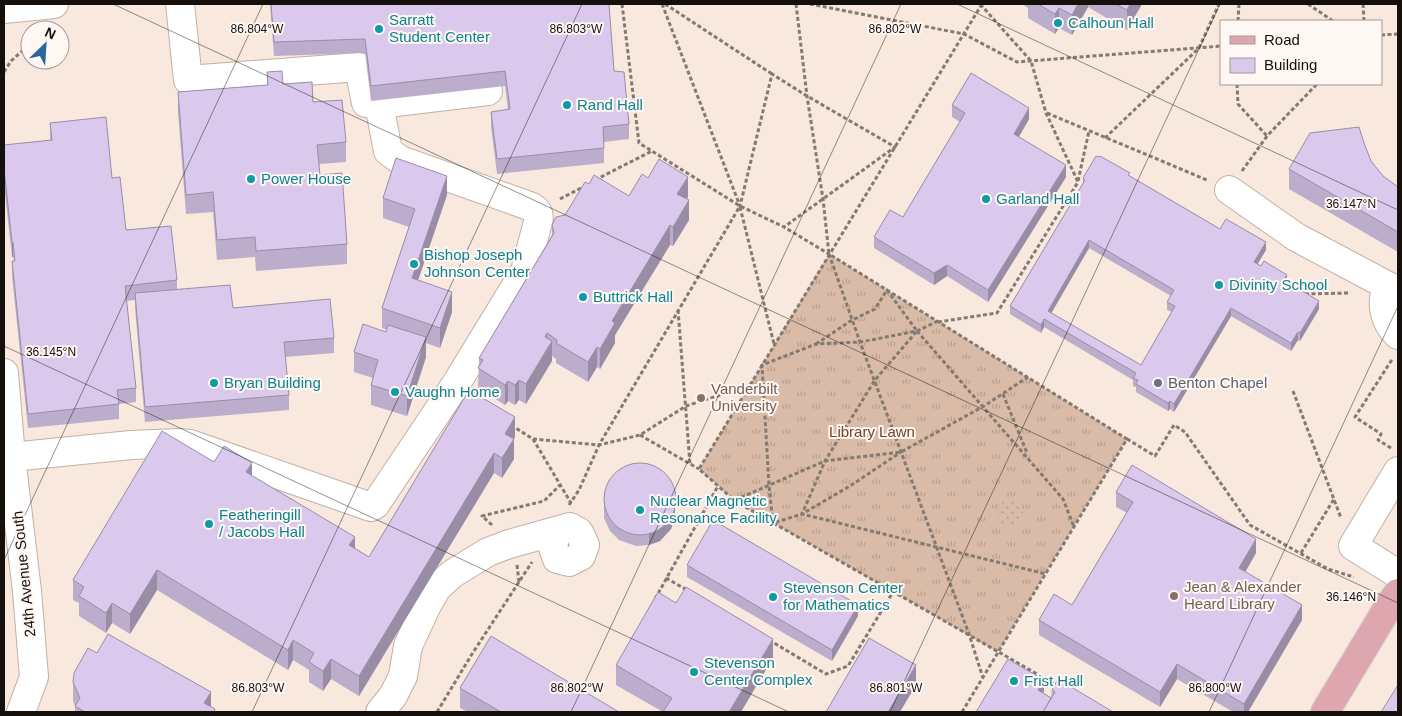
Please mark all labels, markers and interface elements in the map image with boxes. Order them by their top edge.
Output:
place label: Sarratt Student Center [389,11,490,45]
place label: Calhoun Hall [1068,14,1154,31]
marker: Calhoun Hall [1052,17,1064,29]
north arrow [20,20,70,70]
legend [1220,20,1382,85]
text: 86.804°W [231,22,284,36]
text: 86.803°W [550,22,603,36]
text: 86.802°W [869,22,922,36]
marker: Sarratt Student Center [373,23,385,35]
text: N [43,24,58,43]
text: Road [1264,31,1300,48]
text: Building [1264,56,1317,73]
place label: Rand Hall [577,96,643,113]
marker: Rand Hall [561,99,573,111]
place label: Power House [261,170,351,187]
marker: Power House [245,173,257,185]
place label: Garland Hall [996,190,1079,207]
marker: Garland Hall [980,193,992,205]
text: 36.147°N [1326,197,1376,211]
place label: Bishop Joseph Johnson Center [424,246,530,280]
marker: Bishop Joseph Johnson Center [408,258,420,270]
place label: Divinity School [1229,276,1327,293]
marker: Divinity School [1213,279,1225,291]
place label: Buttrick Hall [593,288,673,305]
marker: Buttrick Hall [577,291,589,303]
text: 36.145°N [26,345,76,359]
place label: Bryan Building [224,374,321,391]
place label: Benton Chapel [1168,374,1267,391]
marker: Bryan Building [208,377,220,389]
marker: Benton Chapel [1152,377,1164,389]
place label: Vanderbilt University [711,380,778,414]
place label: Vaughn Home [405,383,500,400]
marker: Vaughn Home [389,386,401,398]
marker: Vanderbilt University [695,392,707,404]
park label: Library Lawn [829,423,915,440]
place label: Nuclear Magnetic Resonance Facility [650,492,777,526]
marker: Nuclear Magnetic Resonance Facility [634,504,646,516]
place label: Featheringill / Jacobs Hall [219,506,305,540]
street label: 24th Avenue South [8,510,39,638]
marker: Featheringill / Jacobs Hall [203,518,215,530]
place label: Jean & Alexander Heard Library [1184,578,1302,612]
place label: Stevenson Center for Mathematics [783,579,903,613]
marker: Jean & Alexander Heard Library [1168,590,1180,602]
text: 36.146°N [1326,590,1376,604]
marker: Stevenson Center for Mathematics [767,591,779,603]
place label: Stevenson Center Complex [704,654,813,688]
marker: Stevenson Center Complex [688,666,700,678]
place label: Frist Hall [1024,672,1083,689]
marker: Frist Hall [1008,675,1020,687]
text: 86.803°W [232,681,285,695]
text: 86.802°W [551,681,604,695]
text: 86.801°W [870,681,923,695]
text: 86.800°W [1189,681,1242,695]

